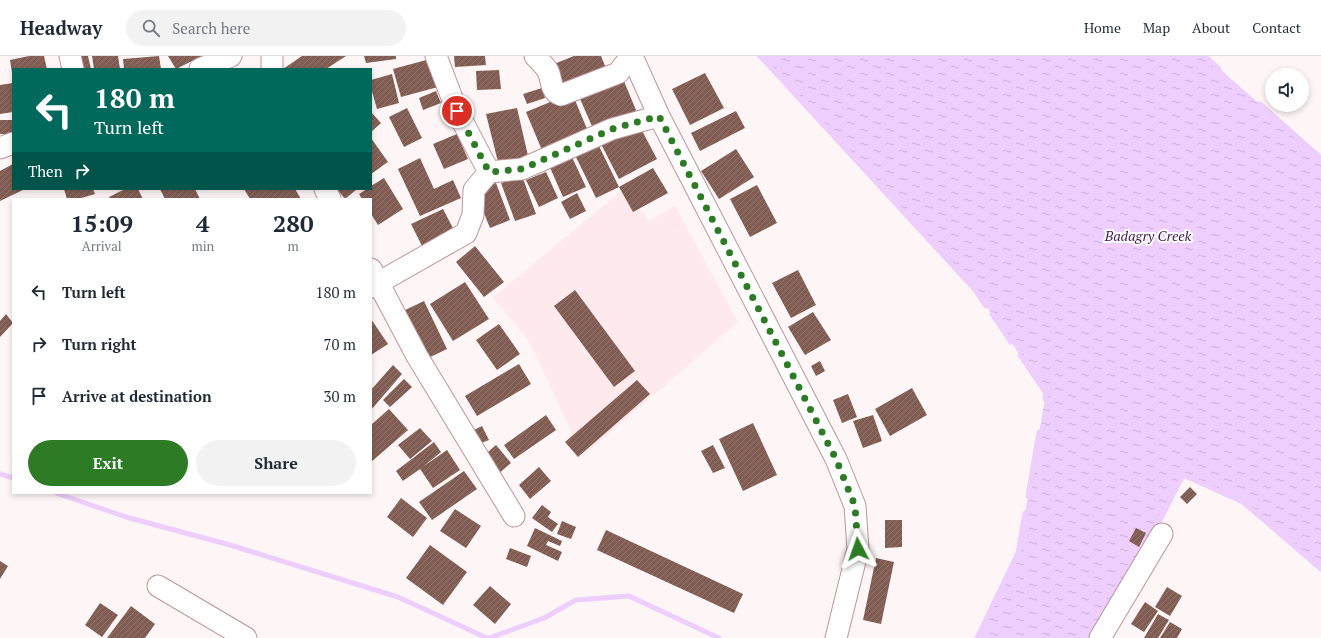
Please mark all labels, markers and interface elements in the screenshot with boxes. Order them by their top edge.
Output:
search box [126,10,406,46]
text: Headway [20,15,102,40]
icon: search [140,17,162,39]
text: Search here [172,18,250,38]
text: Home [1084,18,1121,37]
text: Map [1143,18,1170,37]
text: About [1192,18,1230,37]
text: Contact [1252,18,1301,37]
map controls [1265,68,1309,112]
button: sound [1265,68,1309,112]
text: 180 m [94,79,175,116]
icon: left [28,84,80,136]
pin [440,94,474,128]
icon: arrive [446,100,468,122]
text: Turn left [94,115,164,139]
icon: right [71,160,93,182]
text: Then [28,161,63,181]
text: 15:09 [70,207,133,239]
text: 4 [196,207,210,239]
text: 280 [273,207,313,239]
water label: Badagry Creek [1104,226,1192,245]
text: Arrival [82,237,122,255]
text: min [191,237,214,255]
text: m [288,237,299,255]
icon: left [28,281,50,303]
text: Turn left [62,282,126,302]
text: 180 m [315,282,356,302]
icon: right [28,333,50,355]
text: Turn right [62,334,137,354]
text: 70 m [323,334,356,354]
icon: arrive [28,385,50,407]
text: Arrive at destination [62,386,212,406]
text: 30 m [323,386,356,406]
button: Exit [28,440,188,486]
button: Share [196,440,356,486]
position arrow [837,528,879,570]

